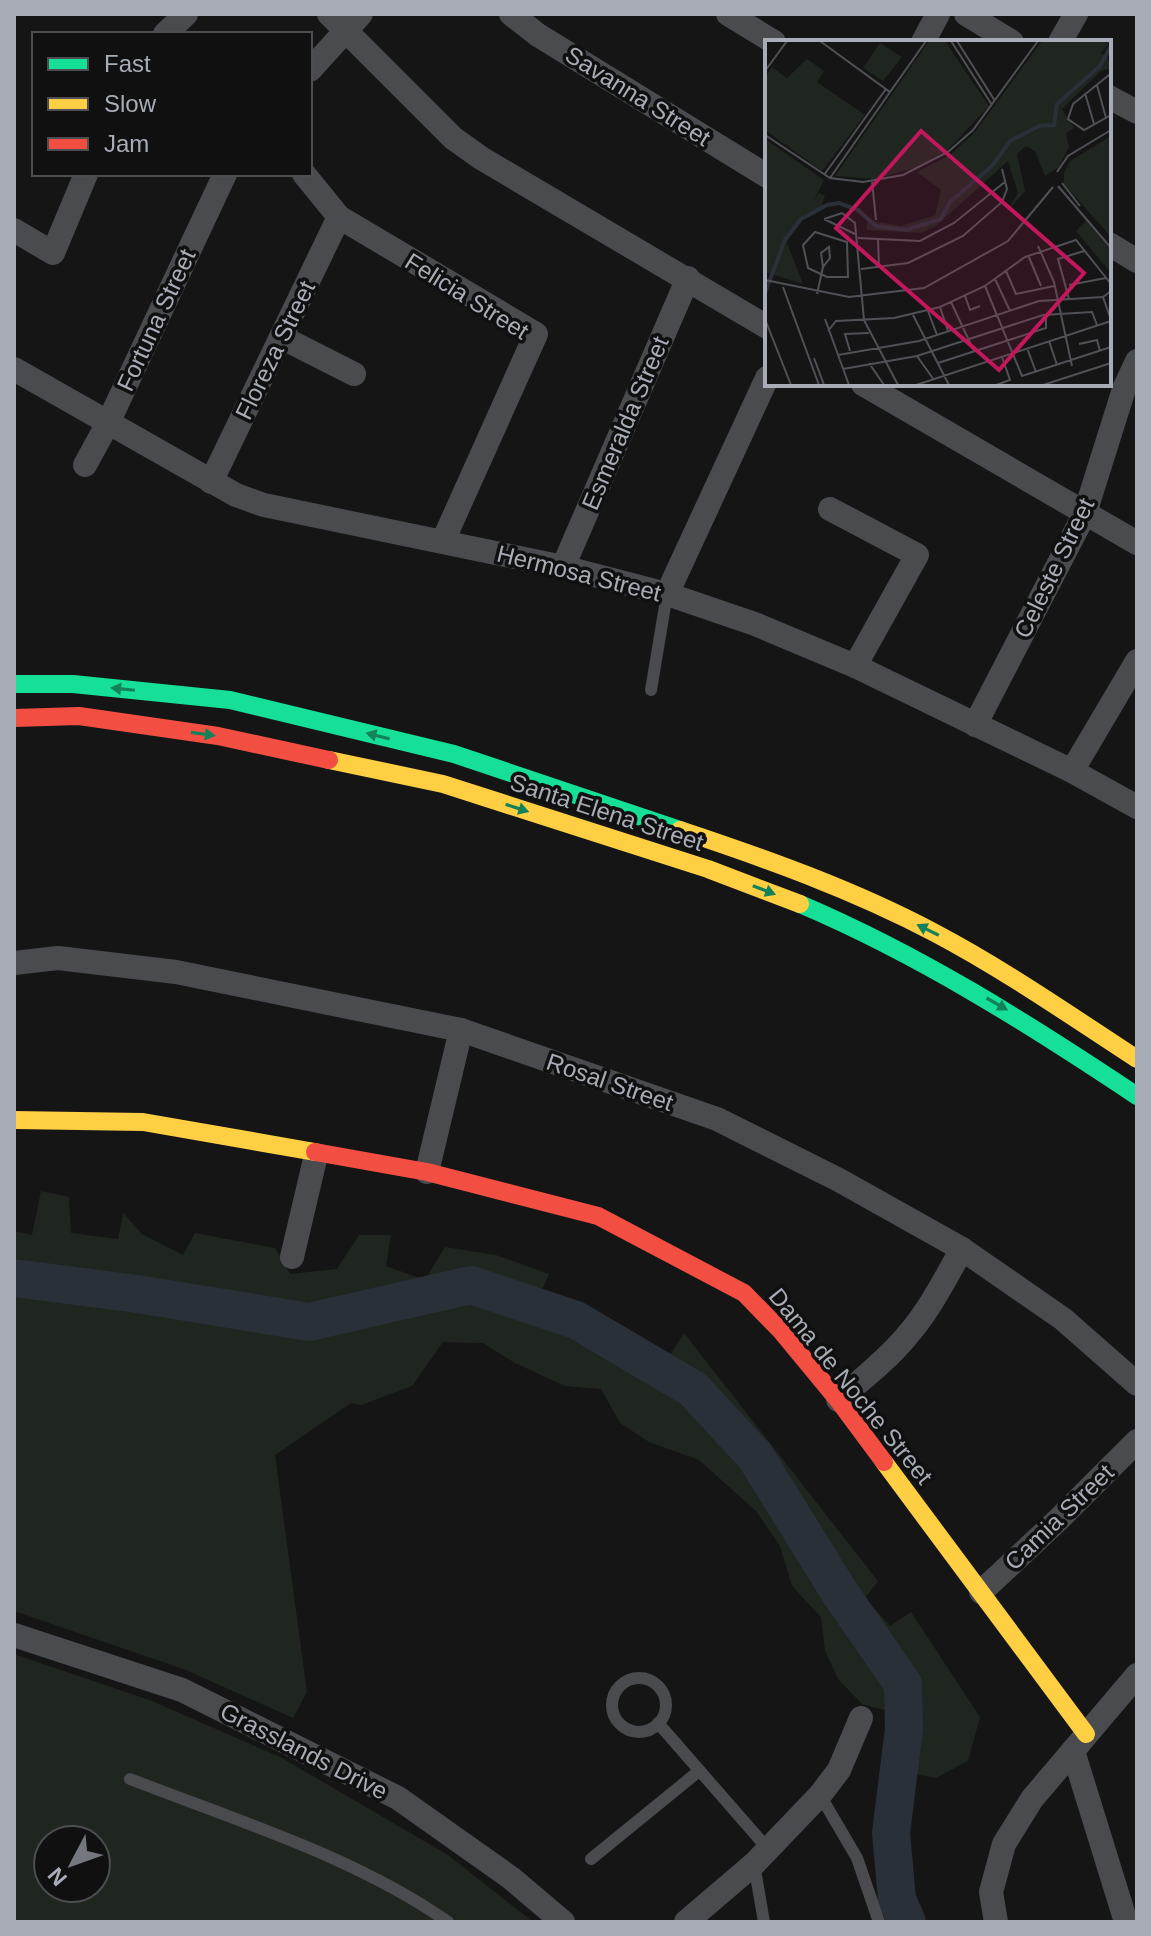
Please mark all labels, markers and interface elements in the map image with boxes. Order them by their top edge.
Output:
legend [32,32,312,176]
inset map [765,40,1111,386]
street label: Savanna Street [561,41,716,151]
text: Fast [104,50,151,77]
text: Slow [104,90,157,117]
text: Jam [104,130,149,157]
street label: Fortuna Street [111,244,201,395]
street label: Felicia Street [400,247,534,345]
street label: Floreza Street [230,276,320,424]
street label: Esmeralda Street [576,332,674,514]
street label: Celeste Street [1009,493,1100,642]
street label: Hermosa Street [494,540,664,607]
one-way arrow [110,683,135,696]
one-way arrow [191,728,216,741]
one-way arrow [365,729,390,741]
street label: Santa Elena Street [507,768,707,856]
one-way arrow [505,802,529,815]
one-way arrow [752,884,776,897]
one-way arrow [916,923,939,937]
one-way arrow [986,997,1008,1011]
street label: Rosal Street [543,1048,677,1116]
street label: Dama de Noche Street [764,1283,939,1490]
street label: Camia Street [999,1458,1119,1575]
street label: Grasslands Drive [216,1697,392,1805]
north arrow [32,1824,112,1904]
text: N [43,1863,72,1891]

